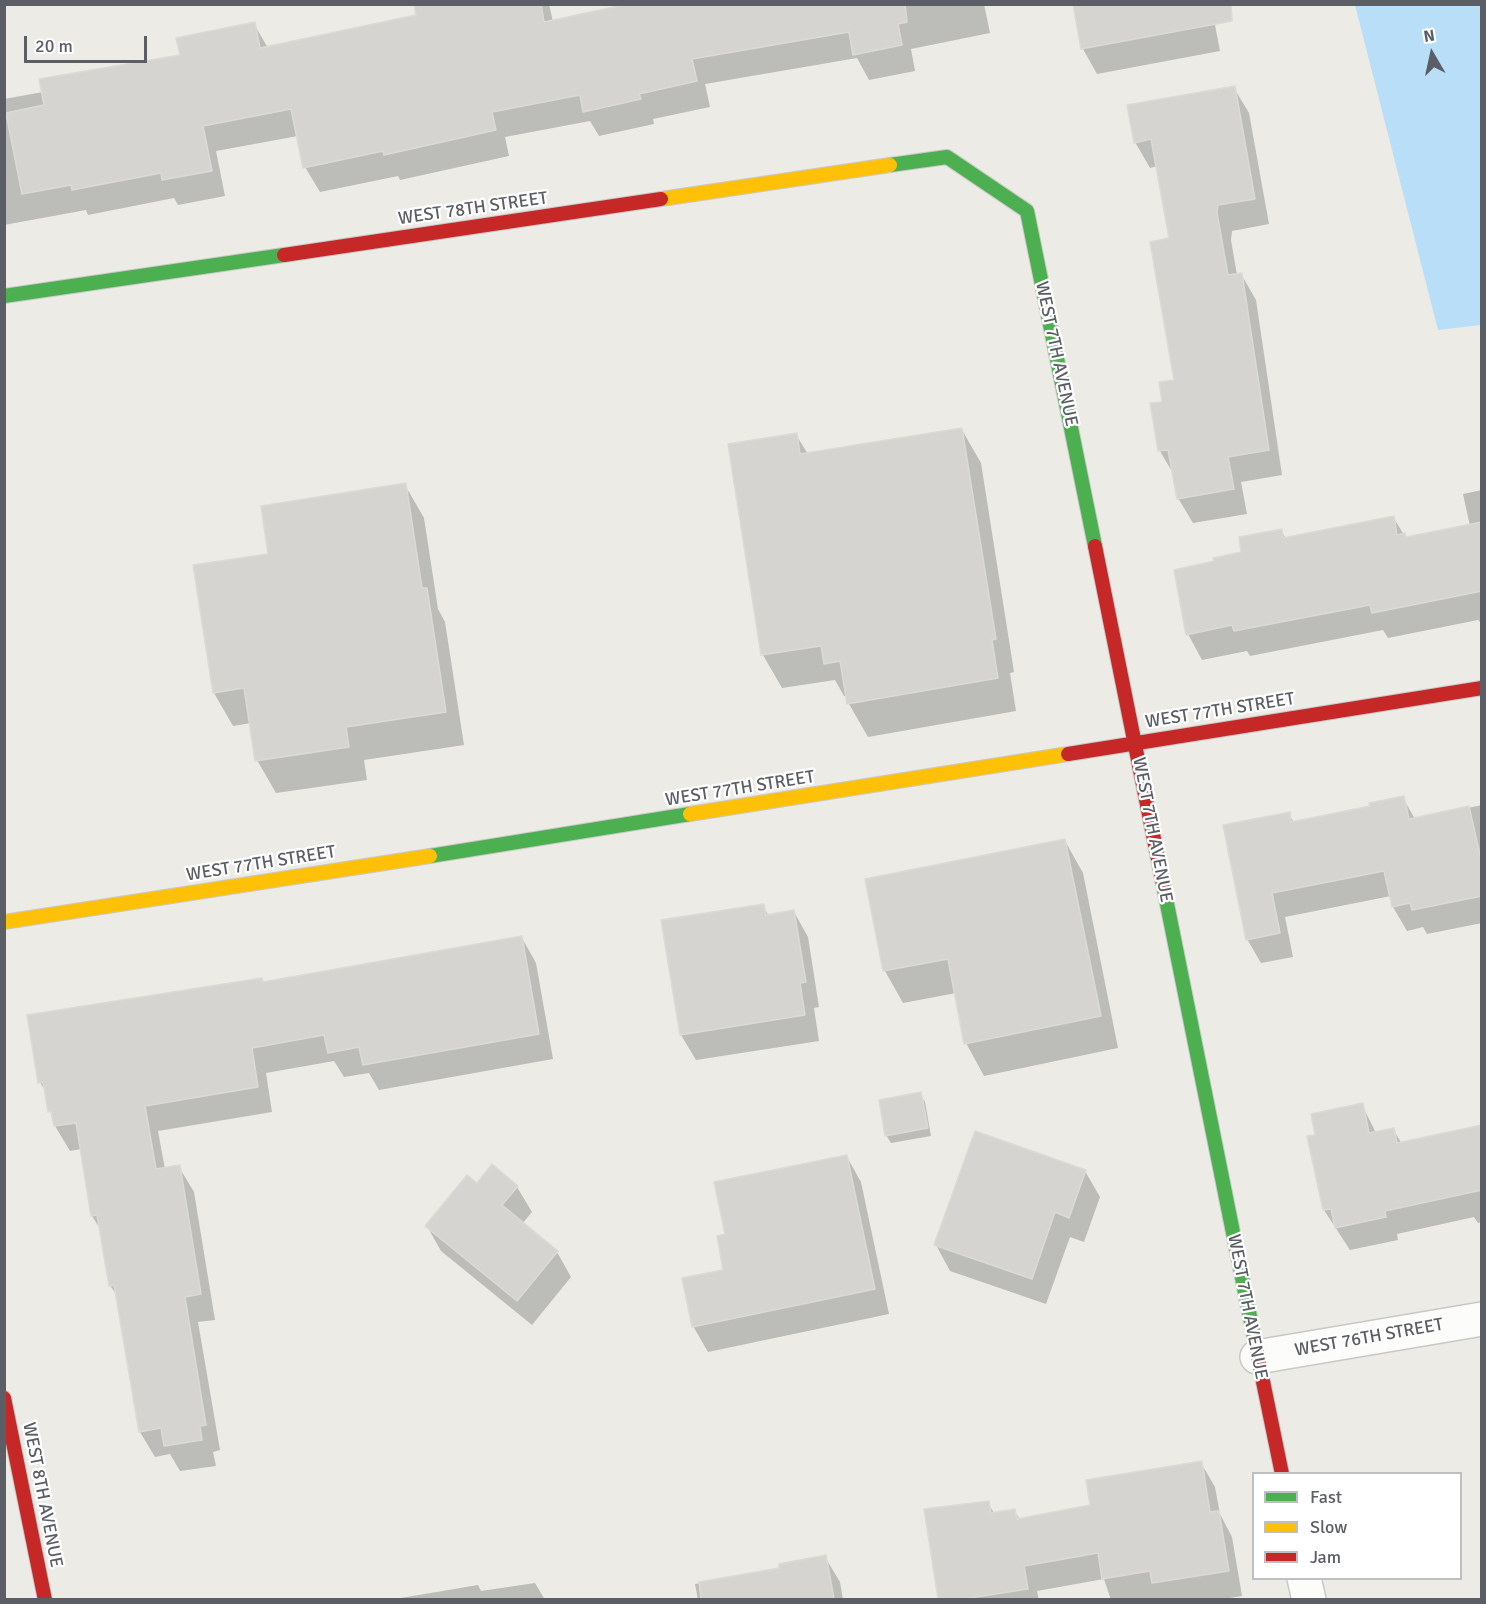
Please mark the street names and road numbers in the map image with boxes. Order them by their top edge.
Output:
street label: WEST 78TH STREET [397,188,549,230]
street label: WEST 7TH AVENUE [1030,280,1082,428]
street label: WEST 77TH STREET [1144,689,1296,733]
street label: WEST 7TH AVENUE [1127,756,1177,904]
street label: WEST 77TH STREET [664,767,816,811]
street label: WEST 77TH STREET [185,842,337,886]
street label: WEST 7TH AVENUE [1222,1233,1272,1381]
street label: WEST 76TH STREET [1293,1314,1445,1362]
street label: WEST 8TH AVENUE [17,1421,67,1569]

